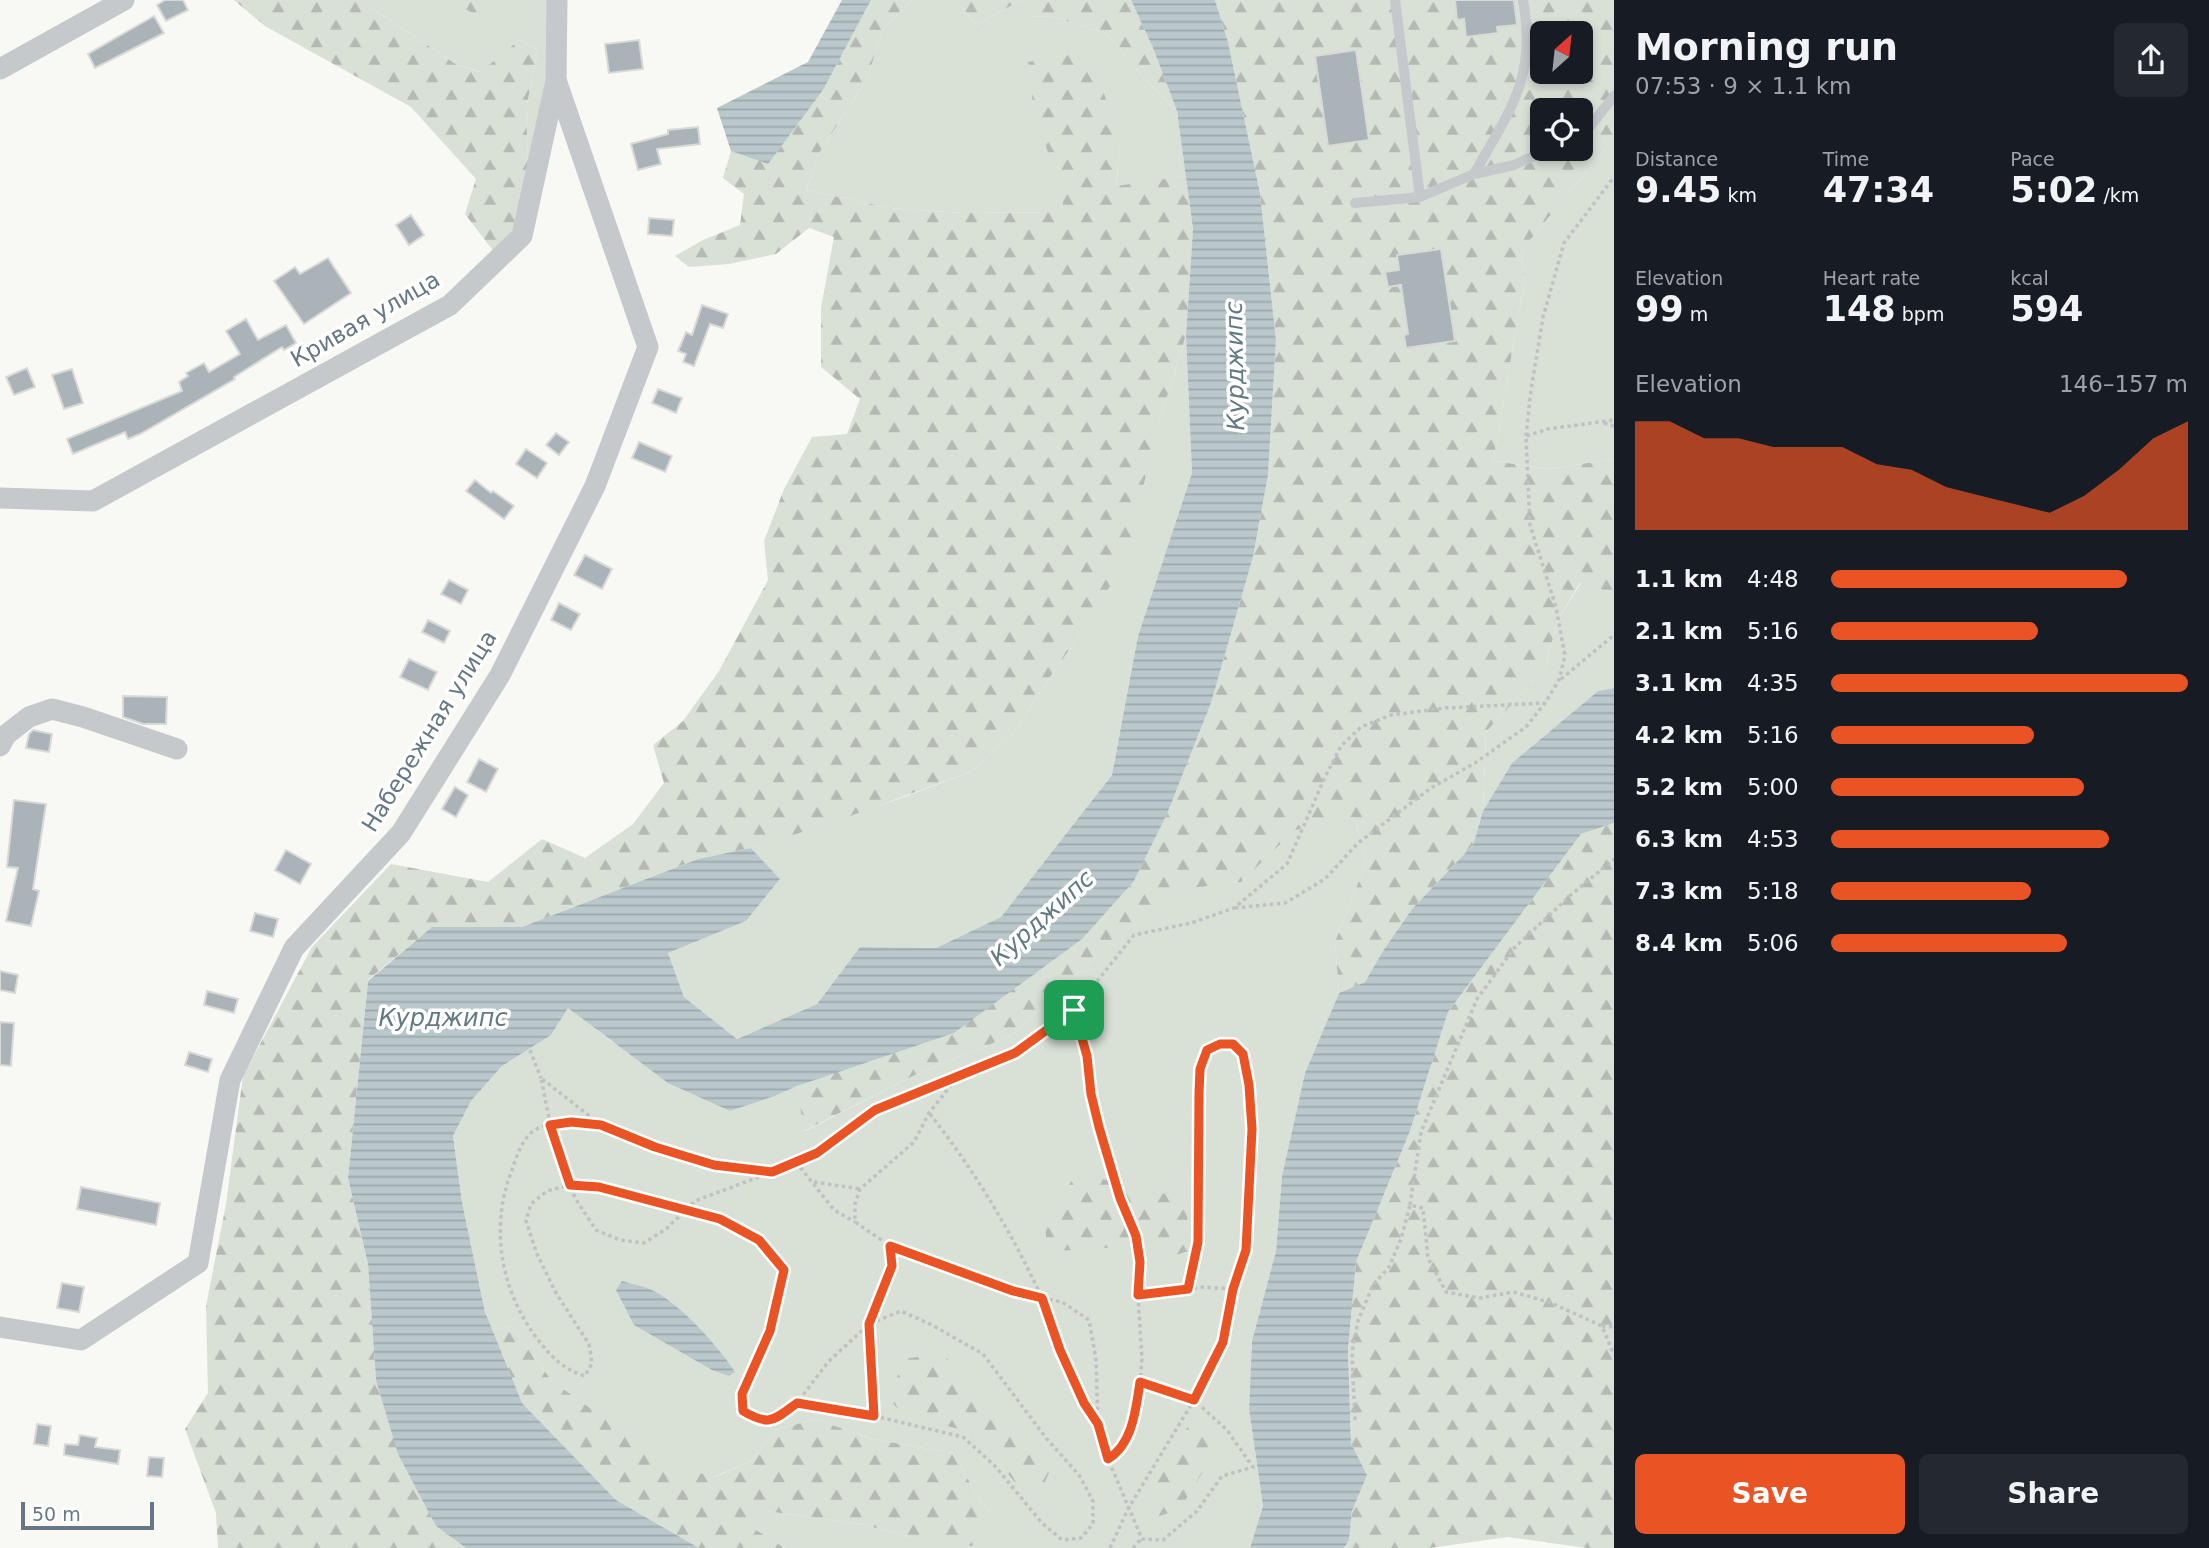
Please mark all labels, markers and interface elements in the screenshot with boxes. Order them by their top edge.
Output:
north arrow [1530,21,1592,84]
map controls [1530,21,1593,161]
button: share [2114,23,2188,97]
text: Morning run [1635,25,1898,69]
text: 07:53 · 9 × 1.1 km [1635,73,1851,99]
button: locate [1530,98,1593,161]
text: Distance [1635,148,1718,170]
text: Time [1823,148,1869,170]
text: Pace [2010,148,2055,170]
text: 9.45 [1635,170,1721,210]
text: 47:34 [1823,170,1934,210]
text: 5:02 [2010,170,2097,210]
text: km [1721,184,1757,206]
text: /km [2097,184,2139,206]
street label: Кривая улица [286,266,444,372]
text: Elevation [1635,267,1723,289]
text: Heart rate [1823,267,1920,289]
text: kcal [2010,267,2049,289]
text: 99 [1635,289,1684,329]
text: 148 [1823,289,1896,329]
text: 594 [2010,289,2083,329]
water label: Курджипс [1220,301,1250,431]
text: m [1684,303,1708,325]
text: bpm [1896,303,1944,325]
text: Elevation [1635,371,1742,397]
text: 146–157 m [2059,371,2188,397]
text: 1.1 km [1635,566,1723,592]
text: 4:48 [1747,566,1799,592]
text: 2.1 km [1635,618,1723,644]
text: 5:16 [1747,618,1799,644]
street label: Набережная улица [356,626,502,836]
text: 3.1 km [1635,670,1723,696]
text: 4:35 [1747,670,1799,696]
text: 4.2 km [1635,722,1723,748]
text: 5:16 [1747,722,1799,748]
text: 5.2 km [1635,774,1723,800]
text: 5:00 [1747,774,1799,800]
text: 6.3 km [1635,826,1723,852]
text: 4:53 [1747,826,1799,852]
water label: Курджипс [985,864,1099,972]
text: 7.3 km [1635,878,1723,904]
text: 5:18 [1747,878,1799,904]
text: 8.4 km [1635,930,1723,956]
text: 5:06 [1747,930,1799,956]
pin [1044,980,1104,1040]
icon: arrive [1055,991,1093,1029]
water label: Курджипс [378,1004,508,1032]
button: Save [1635,1454,1905,1534]
button: Share [1919,1454,2188,1534]
scale bar [21,1499,154,1531]
text: 50 m [32,1503,81,1525]

